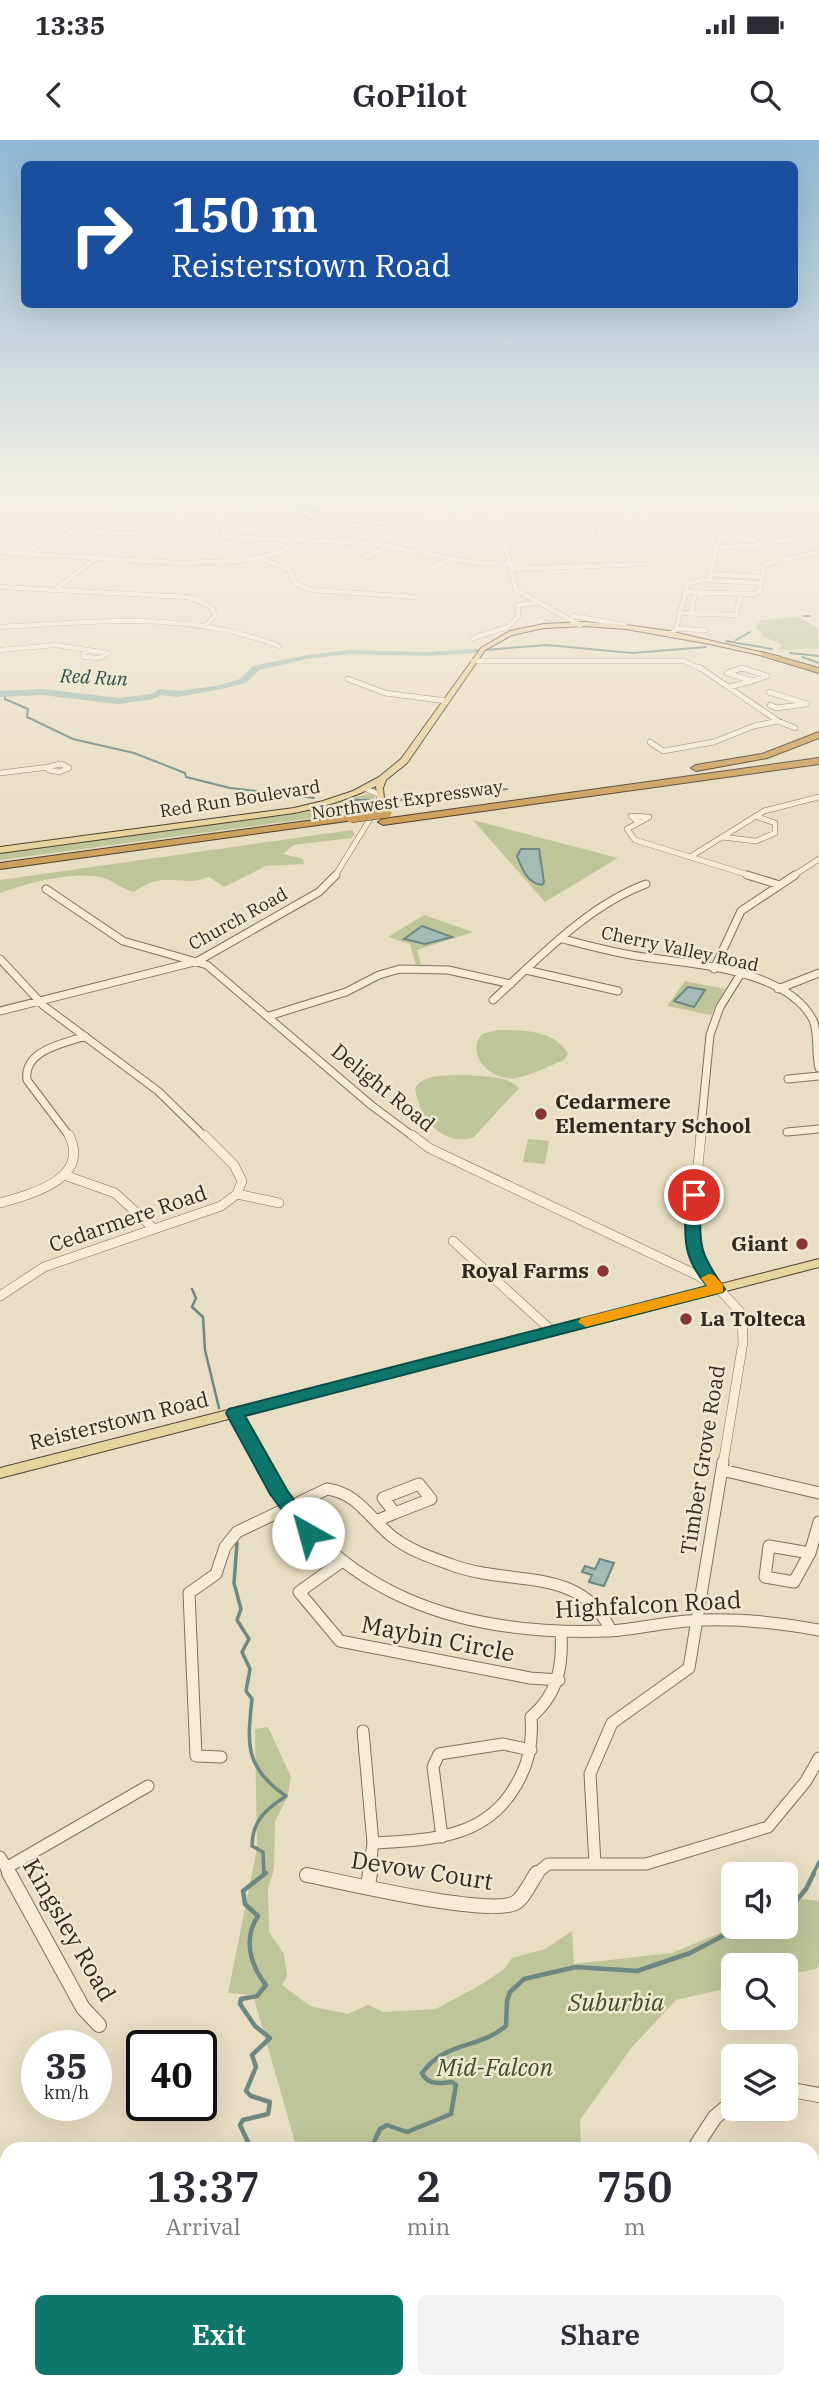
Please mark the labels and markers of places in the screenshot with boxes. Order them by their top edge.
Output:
place label: Cedarmere Elementary School [555,1087,751,1139]
marker: Cedarmere Elementary School [533,1106,549,1122]
pin [664,1165,724,1225]
place label: Giant [731,1229,788,1257]
marker: Giant [794,1236,810,1252]
place label: Royal Farms [461,1256,589,1284]
marker: Royal Farms [595,1263,611,1279]
place label: La Tolteca [700,1304,806,1332]
marker: La Tolteca [678,1311,694,1327]

